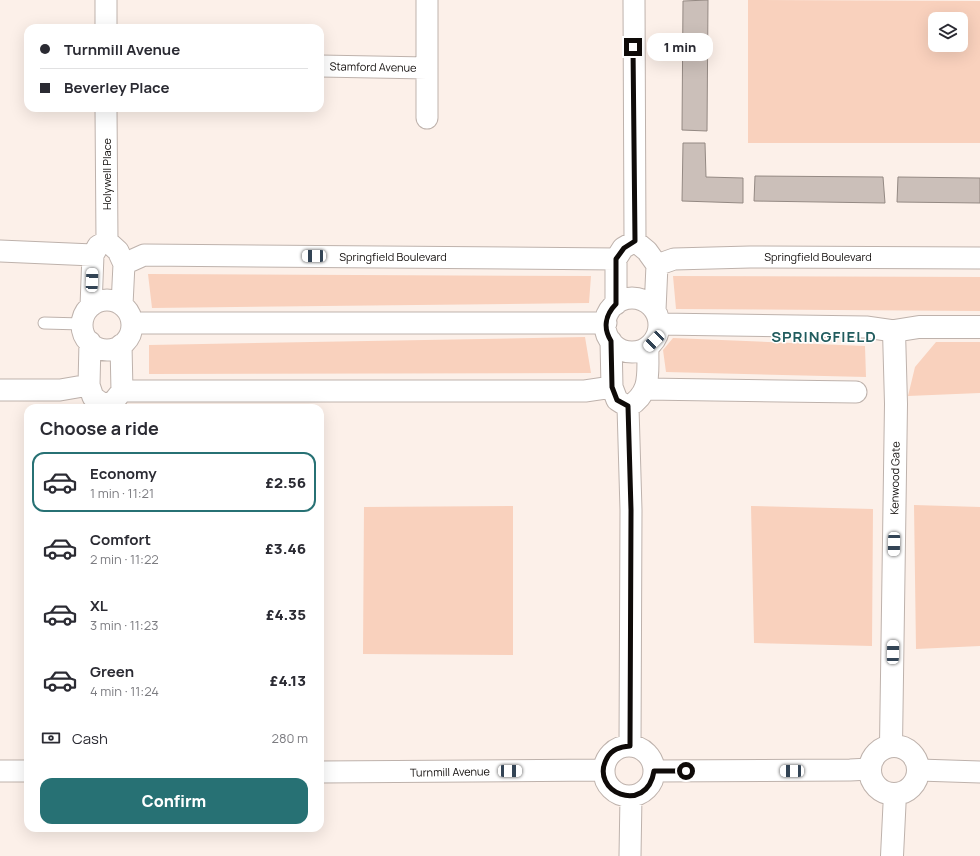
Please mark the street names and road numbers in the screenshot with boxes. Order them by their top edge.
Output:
street label: Stamford Avenue [329,58,417,75]
street label: Holywell Place [99,137,114,210]
street label: Springfield Boulevard [339,249,447,264]
street label: Springfield Boulevard [764,249,872,264]
street label: Kenwood Gate [886,441,903,515]
street label: Turnmill Avenue [410,763,491,780]

